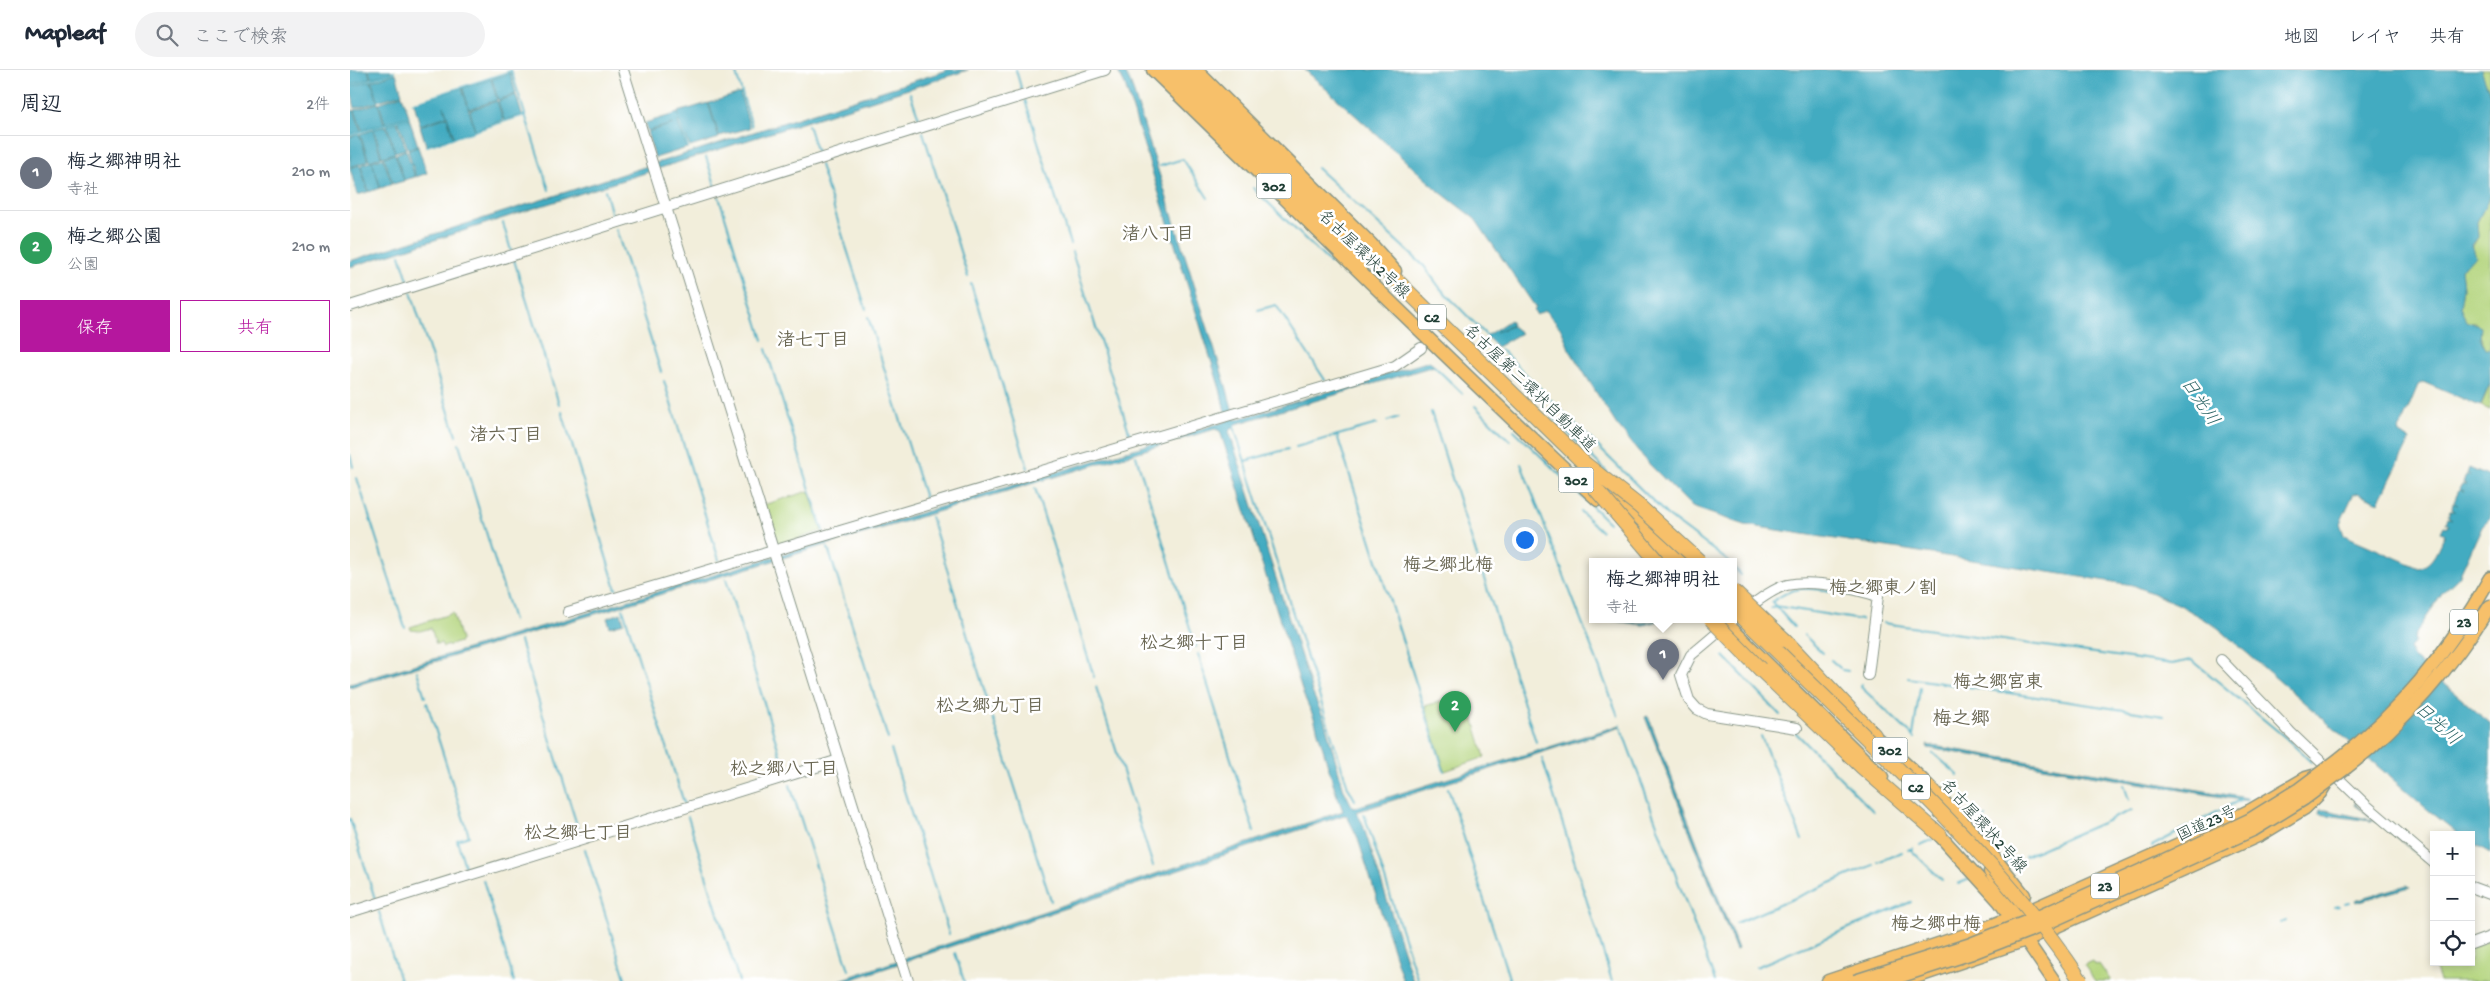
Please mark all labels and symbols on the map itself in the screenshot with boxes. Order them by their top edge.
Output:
road number: 302 [1256,174,1292,198]
street label: 名古屋環状2号線 [1313,206,1414,304]
district label: 渚八丁目 [1122,224,1194,246]
road number: C2 [1418,304,1446,330]
street label: 名古屋第二環状自動車道 [1459,320,1600,457]
district label: 渚七丁目 [777,330,849,352]
water label: 日光川 [2175,374,2223,431]
district label: 渚六丁目 [470,425,542,447]
road number: 302 [1558,468,1594,492]
your location [1512,527,1538,553]
district label: 梅之郷北梅 [1403,555,1493,577]
district label: 梅之郷東ノ割 [1829,578,1937,600]
road number: 23 [2450,610,2478,634]
district label: 松之郷十丁目 [1140,633,1248,655]
pin: 1 [1647,639,1679,680]
district label: 梅之郷宮東 [1953,672,2043,694]
pin: 2 [1439,691,1471,732]
district label: 松之郷九丁目 [936,696,1044,718]
water label: 日光川 [2409,699,2463,751]
district label: 梅之郷 [1932,708,1990,732]
road number: 302 [1872,738,1908,762]
district label: 松之郷八丁目 [730,759,838,781]
road number: C2 [1902,774,1930,800]
street label: 名古屋環状2号線 [1935,775,2031,878]
street label: 国道23号 [2174,802,2241,847]
district label: 松之郷七丁目 [524,823,632,845]
road number: 23 [2091,874,2119,898]
district label: 梅之郷中梅 [1891,914,1981,936]

